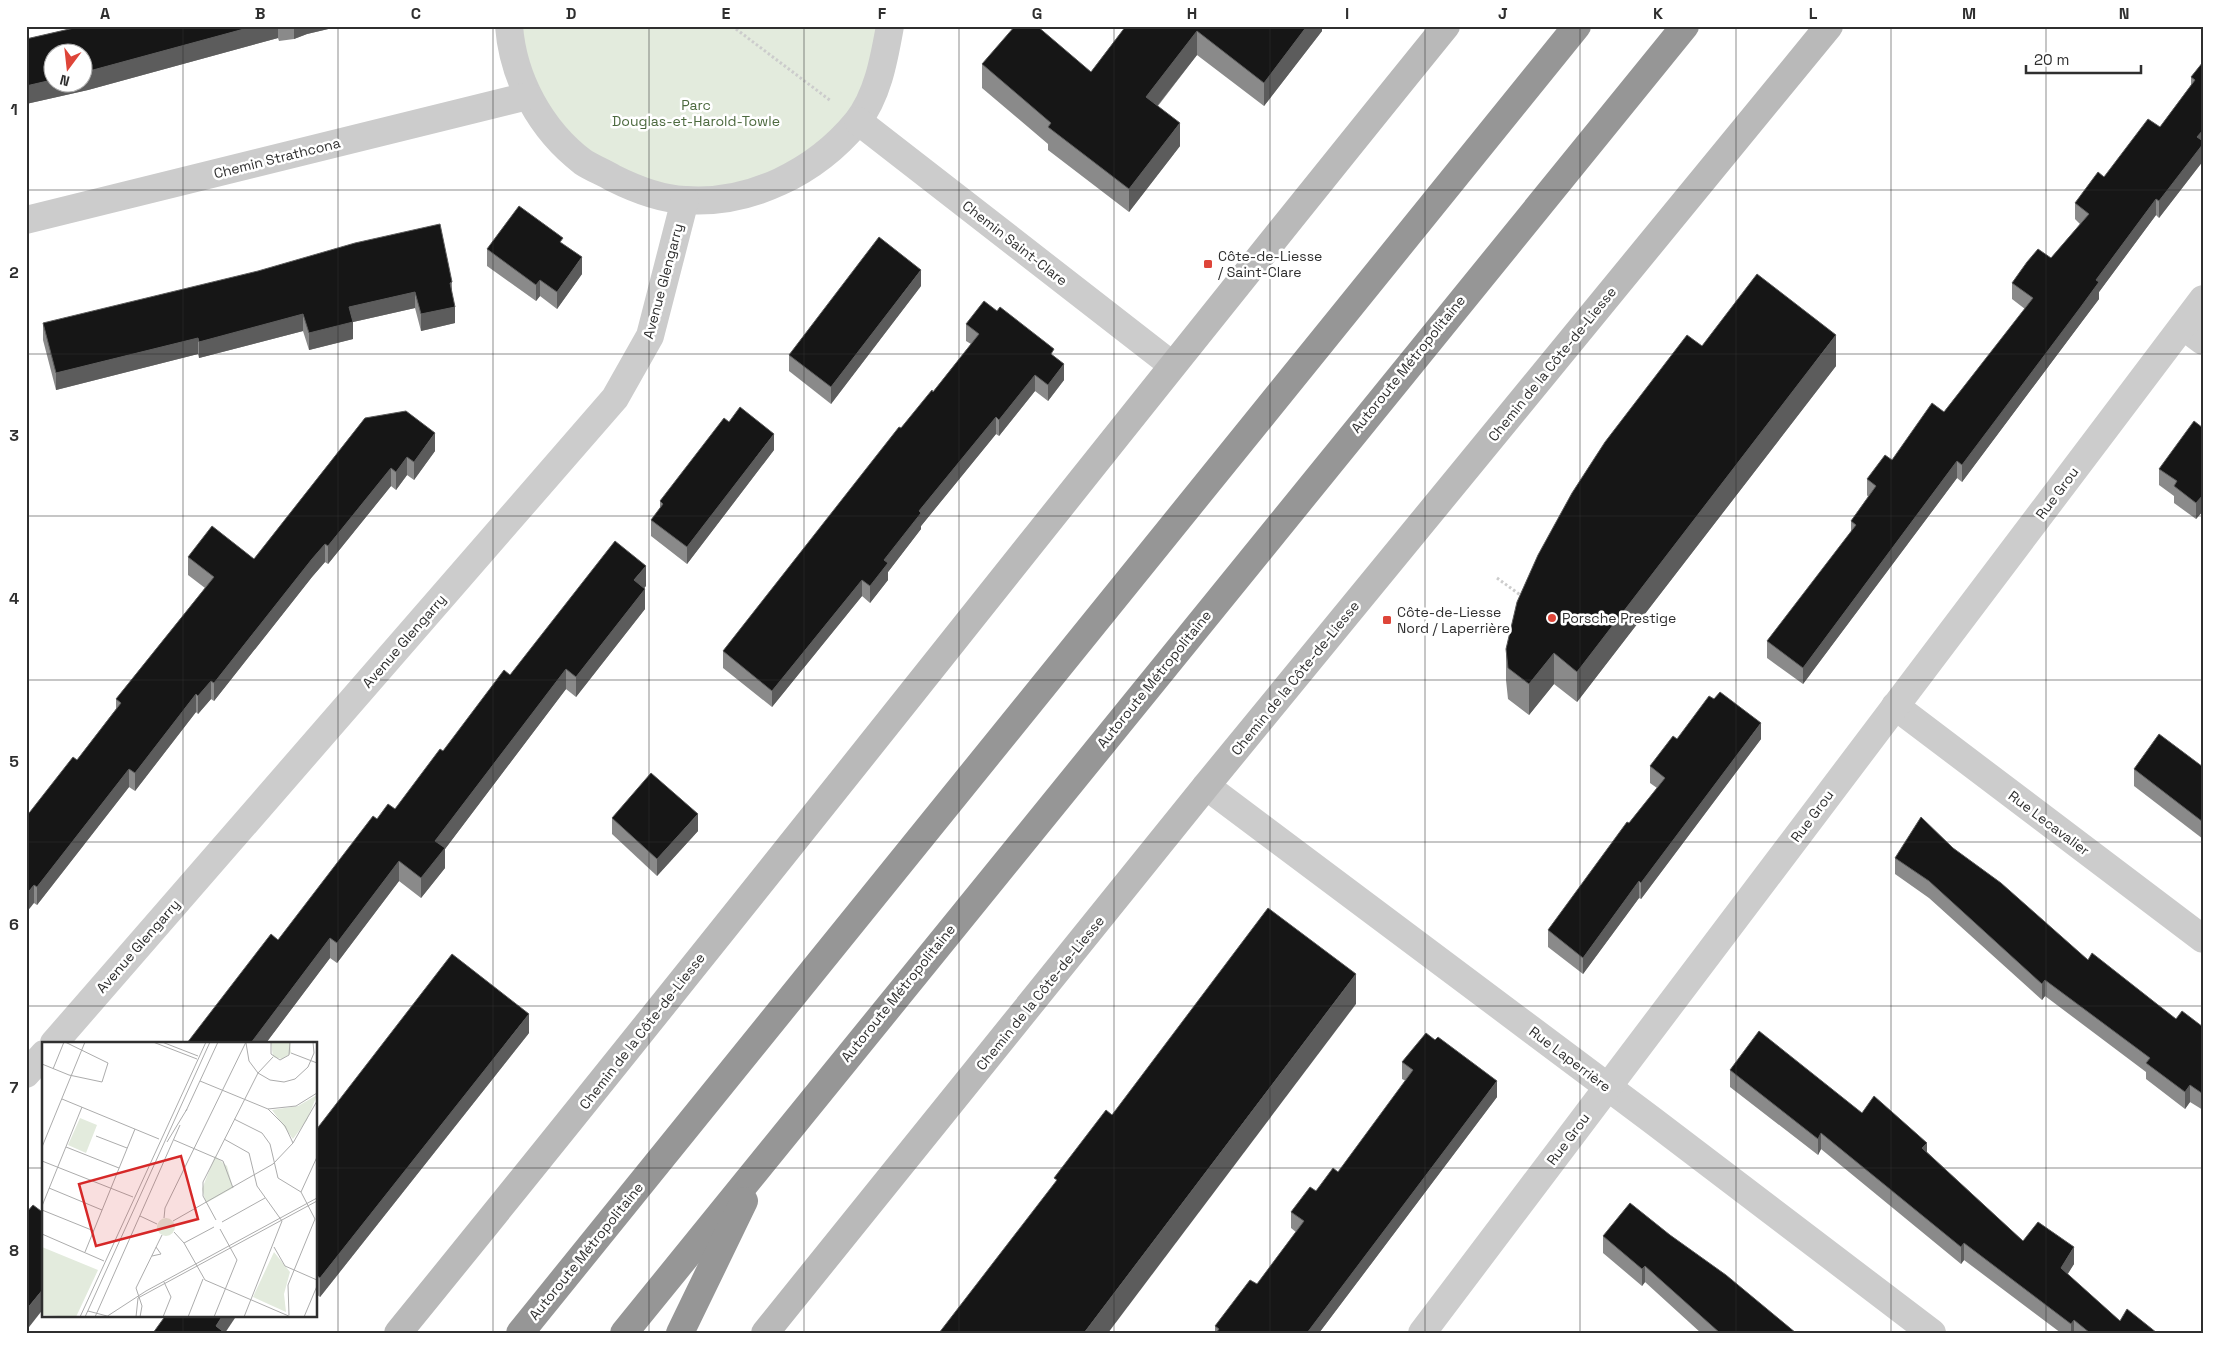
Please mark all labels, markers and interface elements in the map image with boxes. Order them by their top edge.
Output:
text: A [100,3,110,24]
text: B [255,3,265,24]
text: C [411,3,421,24]
text: D [566,3,576,24]
text: E [722,3,731,24]
text: F [878,3,887,24]
text: G [1032,3,1042,24]
text: H [1187,3,1197,24]
text: I [1345,3,1349,24]
text: J [1498,3,1508,24]
text: K [1653,3,1663,24]
text: L [1809,3,1818,24]
text: M [1962,3,1976,24]
text: N [2119,3,2129,24]
north arrow [42,42,92,92]
scale bar [2026,42,2142,74]
text: 20 m [2034,50,2069,69]
text: N [58,71,72,90]
park label: Parc Douglas-et-Harold-Towle [612,96,780,130]
text: 1 [10,99,18,120]
street label: Chemin Strathcona [212,134,342,182]
street label: Chemin Saint-Clare [959,196,1071,290]
street label: Avenue Glengarry [639,221,687,341]
place label: Côte-de-Liesse / Saint-Clare [1218,247,1322,281]
marker: Côte-de-Liesse / Saint-Clare [1202,258,1214,270]
text: 2 [9,262,19,283]
street label: Chemin de la Côte-de-Liesse [1484,283,1620,445]
street label: Autoroute Métropolitaine [1347,291,1469,437]
text: 3 [9,425,19,446]
street label: Rue Grou [2032,463,2082,523]
text: 4 [9,588,19,609]
street label: Avenue Glengarry [358,590,450,692]
street label: Chemin de la Côte-de-Liesse [1227,597,1363,759]
place label: Côte-de-Liesse Nord / Laperrière [1397,603,1510,637]
street label: Autoroute Métropolitaine [1093,606,1215,752]
place label: Porsche Prestige [1562,609,1676,627]
marker: Porsche Prestige [1546,612,1558,624]
marker: Côte-de-Liesse Nord / Laperrière [1381,614,1393,626]
text: 5 [9,751,19,772]
street label: Rue Grou [1787,786,1837,846]
street label: Rue Lecavalier [2005,787,2093,859]
street label: Avenue Glengarry [92,895,184,997]
street label: Chemin de la Côte-de-Liesse [972,912,1108,1074]
text: 6 [9,914,19,935]
street label: Autoroute Métropolitaine [837,920,959,1066]
street label: Chemin de la Côte-de-Liesse [575,949,709,1113]
street label: Rue Laperrière [1526,1022,1614,1096]
inset map [42,1042,318,1316]
text: 7 [10,1077,19,1098]
street label: Rue Grou [1543,1109,1593,1169]
street label: Autoroute Métropolitaine [525,1178,647,1324]
text: 8 [9,1240,19,1261]

